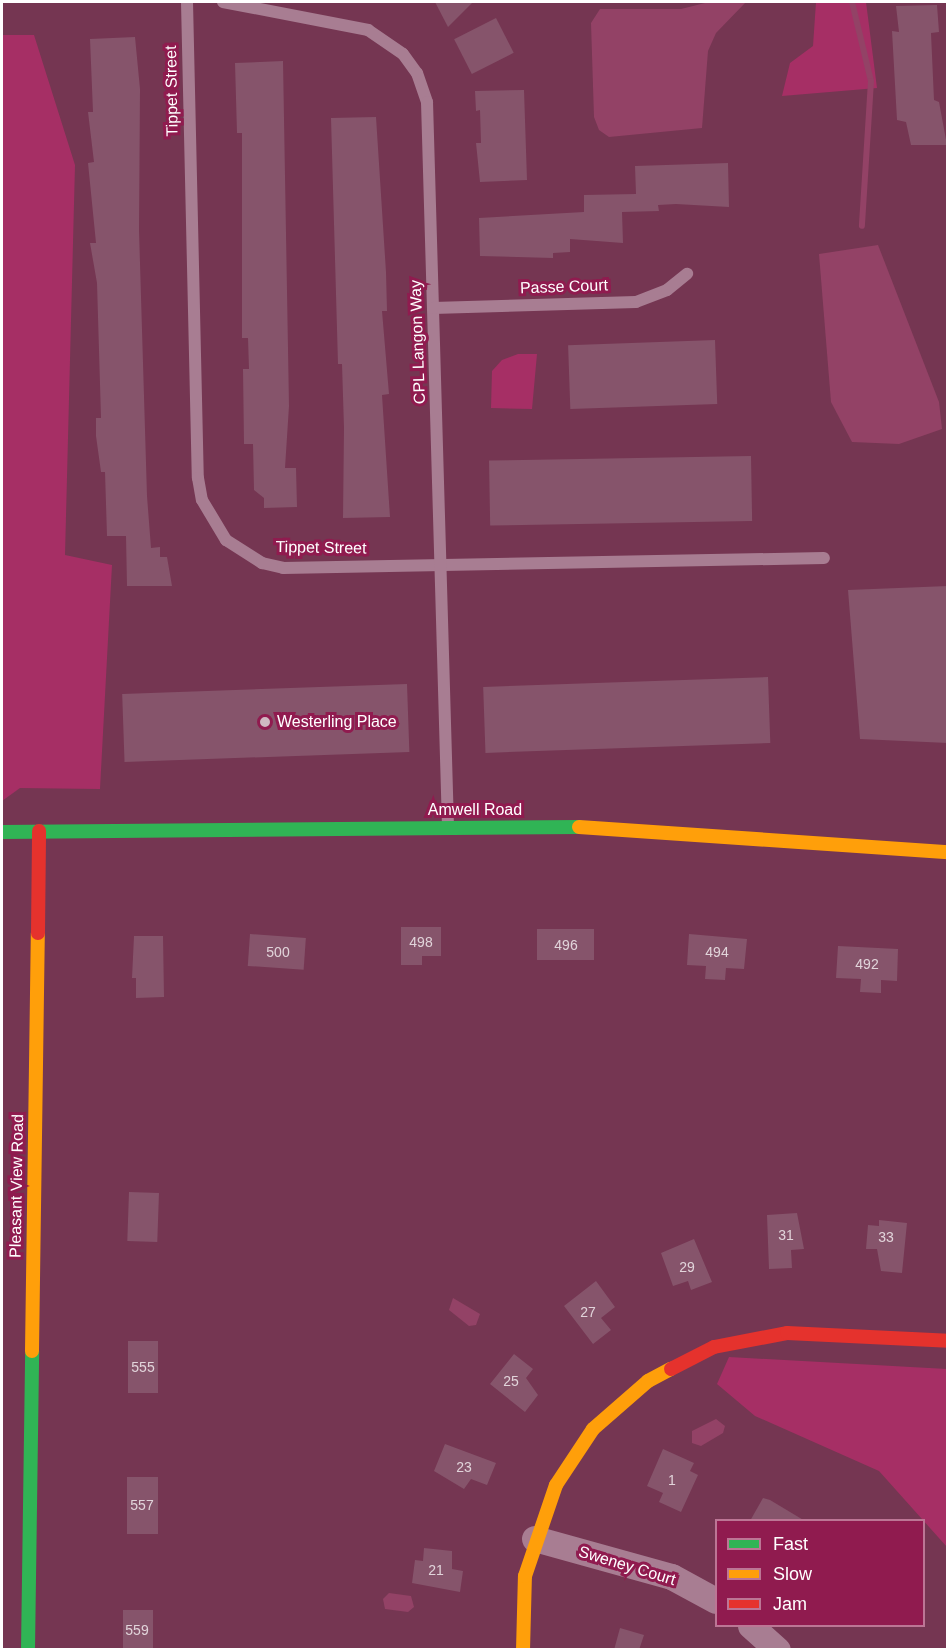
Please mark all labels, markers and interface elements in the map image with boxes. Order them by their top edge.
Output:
street label: Tippet Street [162,45,182,137]
street label: Passe Court [520,276,608,298]
street label: CPL Langon Way [406,279,430,405]
street label: Tippet Street [275,538,367,558]
place label: Westerling Place [277,712,397,732]
marker: Westerling Place [258,715,272,729]
street label: Amwell Road [428,800,522,820]
house number: 498 [409,934,433,950]
house number: 496 [554,937,578,953]
house number: 500 [266,944,290,960]
house number: 494 [705,944,729,960]
house number: 492 [855,956,879,972]
street label: Pleasant View Road [6,1114,28,1258]
house number: 31 [778,1227,794,1243]
house number: 33 [878,1229,894,1245]
house number: 29 [679,1259,695,1275]
house number: 27 [580,1304,596,1320]
house number: 555 [131,1359,155,1375]
house number: 25 [503,1373,519,1389]
house number: 23 [456,1459,472,1475]
house number: 1 [668,1472,676,1488]
house number: 557 [130,1497,154,1513]
legend [715,1519,925,1627]
text: Fast [773,1534,808,1554]
street label: Sweney Court [576,1542,678,1590]
house number: 21 [428,1562,444,1578]
text: Slow [773,1564,812,1584]
text: Jam [773,1594,807,1614]
house number: 559 [125,1622,149,1638]

